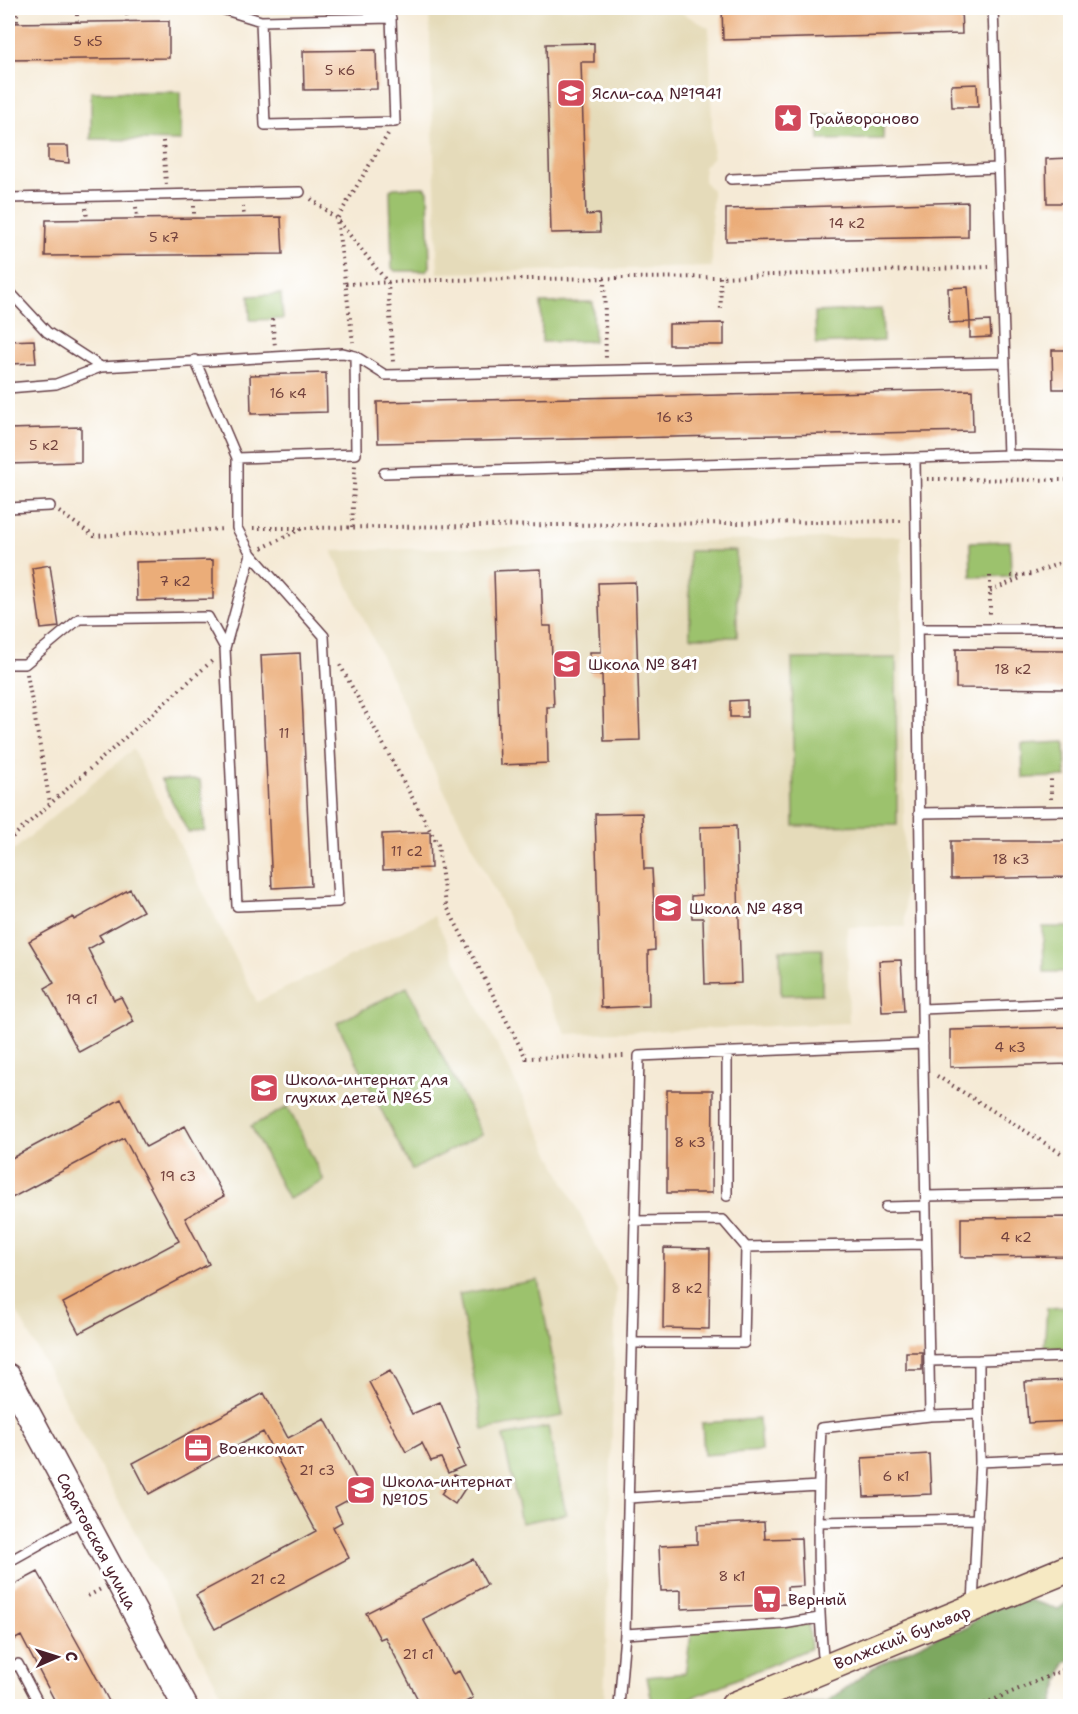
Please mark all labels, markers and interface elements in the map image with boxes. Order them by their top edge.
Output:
house number: 5 к5 [73,32,103,50]
house number: 5 к6 [325,61,355,79]
school or university icon: Ясли-сад №1941 [555,77,587,109]
place label: Ясли-сад №1941 [592,83,722,104]
place icon: Грайвороново [772,102,804,134]
place label: Грайвороново [809,108,919,129]
house number: 14 к2 [829,214,865,232]
house number: 5 к7 [149,228,179,246]
house number: 16 к4 [269,384,307,402]
house number: 16 к3 [657,408,693,426]
house number: 5 к2 [29,436,59,454]
house number: 7 к2 [159,572,191,590]
school or university icon: Школа № 841 [551,648,583,680]
place label: Школа № 841 [588,654,698,675]
house number: 18 к2 [994,660,1032,678]
house number: 11 [278,724,290,742]
house number: 11 с2 [391,842,423,860]
house number: 18 к3 [992,850,1030,868]
school or university icon: Школа № 489 [652,892,684,924]
place label: Школа № 489 [689,898,803,919]
house number: 19 с1 [66,990,98,1008]
house number: 4 к3 [994,1038,1026,1056]
place label: Школа-интернат для глухих детей №65 [285,1069,449,1108]
school or university icon: Школа-интернат для глухих детей №65 [248,1072,280,1104]
house number: 8 к3 [674,1133,706,1151]
house number: 19 с3 [160,1167,196,1185]
house number: 4 к2 [1000,1228,1032,1246]
house number: 8 к2 [671,1279,703,1297]
office icon: Военкомат [182,1432,214,1464]
place label: Военкомат [219,1438,305,1459]
house number: 21 с3 [299,1461,335,1479]
house number: 6 к1 [882,1467,910,1485]
street label: Саратовская улица [52,1469,142,1613]
place label: Школа-интернат №105 [382,1471,513,1510]
school or university icon: Школа-интернат №105 [345,1474,377,1506]
house number: 8 к1 [718,1567,746,1585]
house number: 21 с2 [250,1570,286,1588]
supermarket icon: Верный [751,1583,783,1615]
place label: Верный [788,1589,847,1610]
street label: Волжский бульвар [831,1600,974,1674]
north arrow [27,1627,87,1687]
house number: 21 с1 [402,1645,434,1663]
text: С [61,1651,82,1662]

